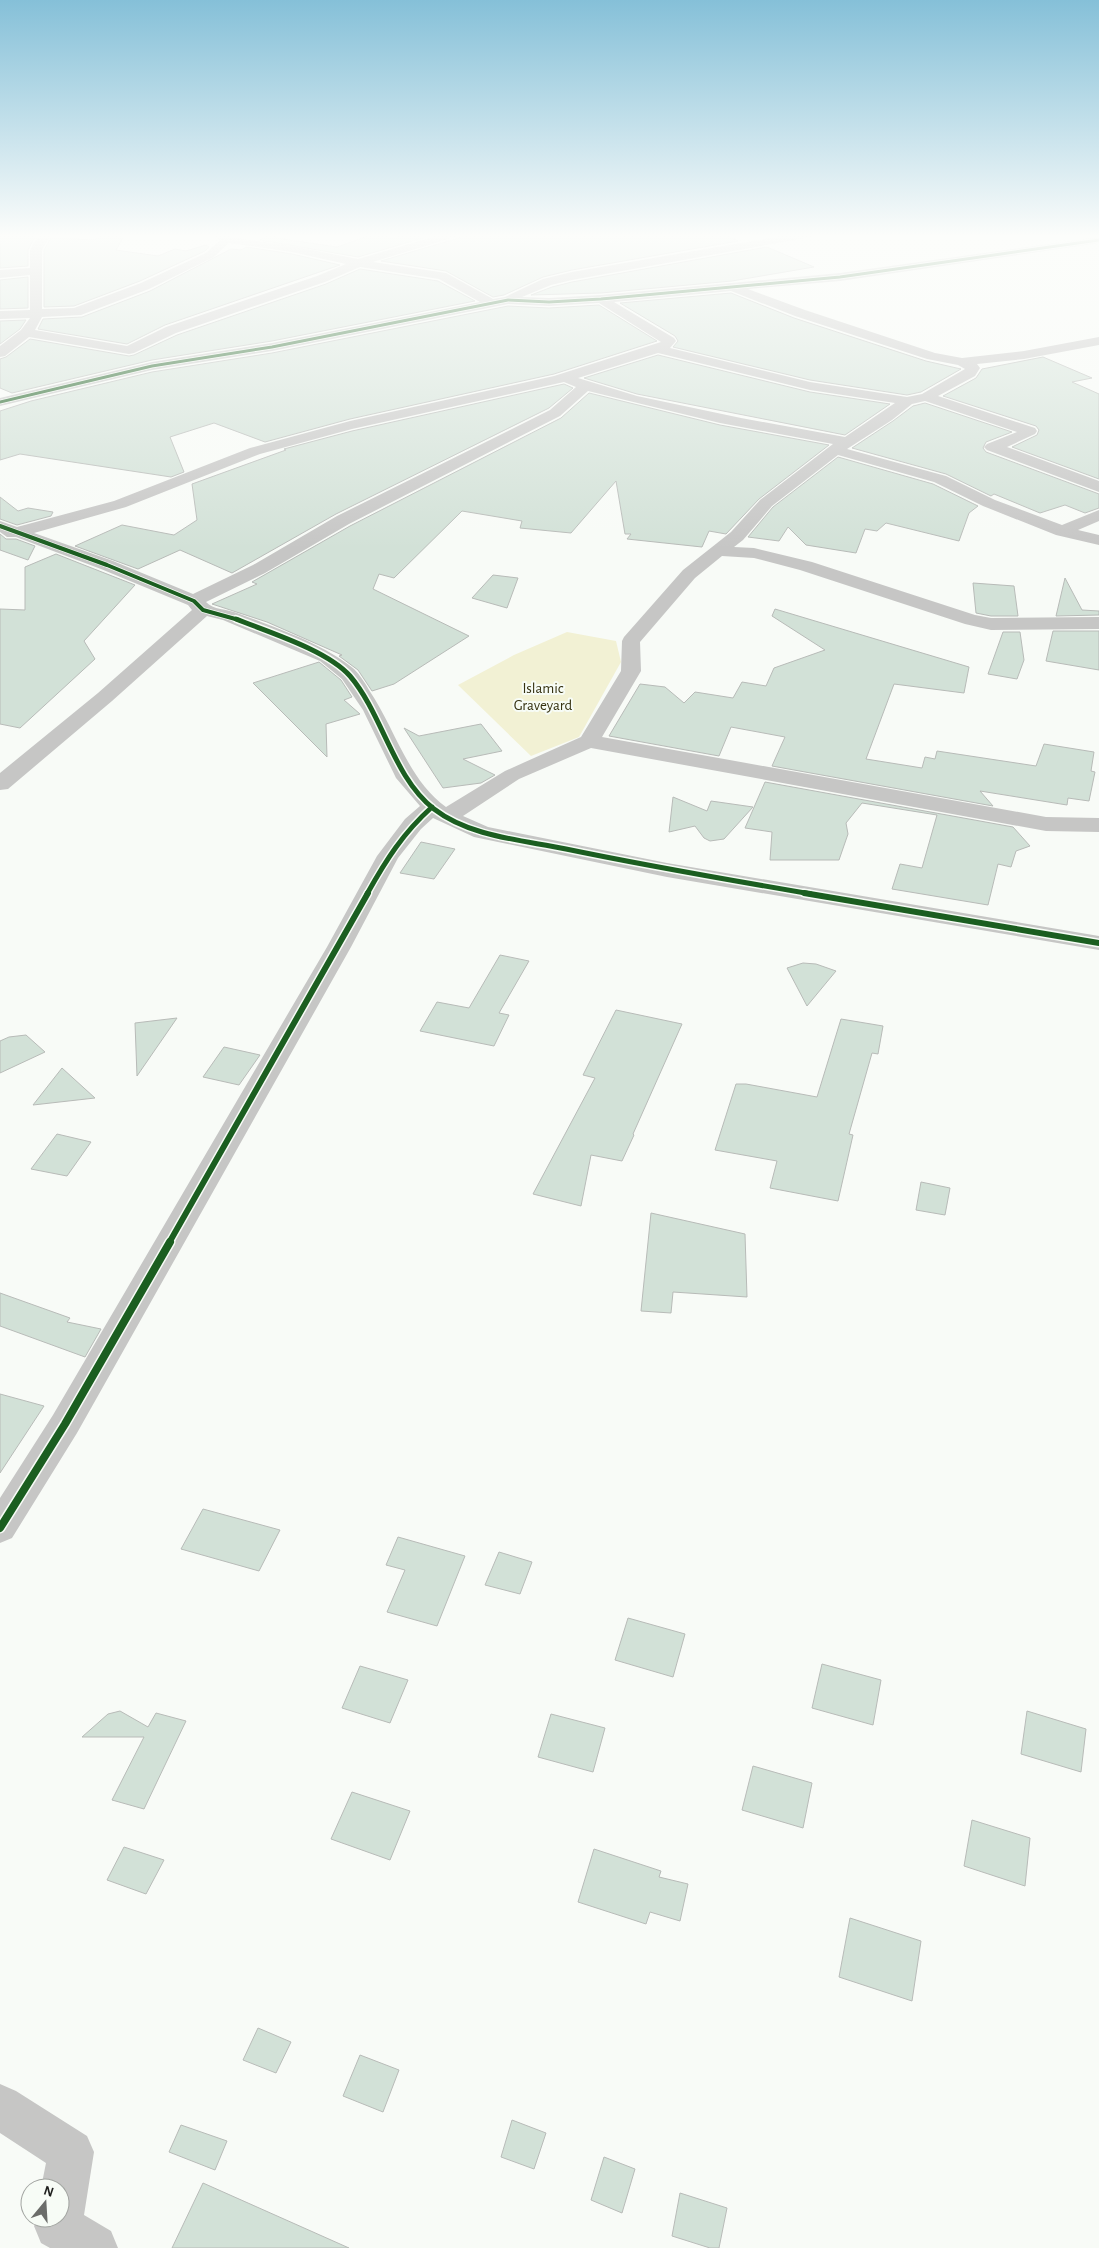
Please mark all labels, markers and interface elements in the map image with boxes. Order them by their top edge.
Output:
park label: Islamic Graveyard [514,681,573,713]
north arrow [20,2178,70,2228]
text: N [42,2183,56,2200]

